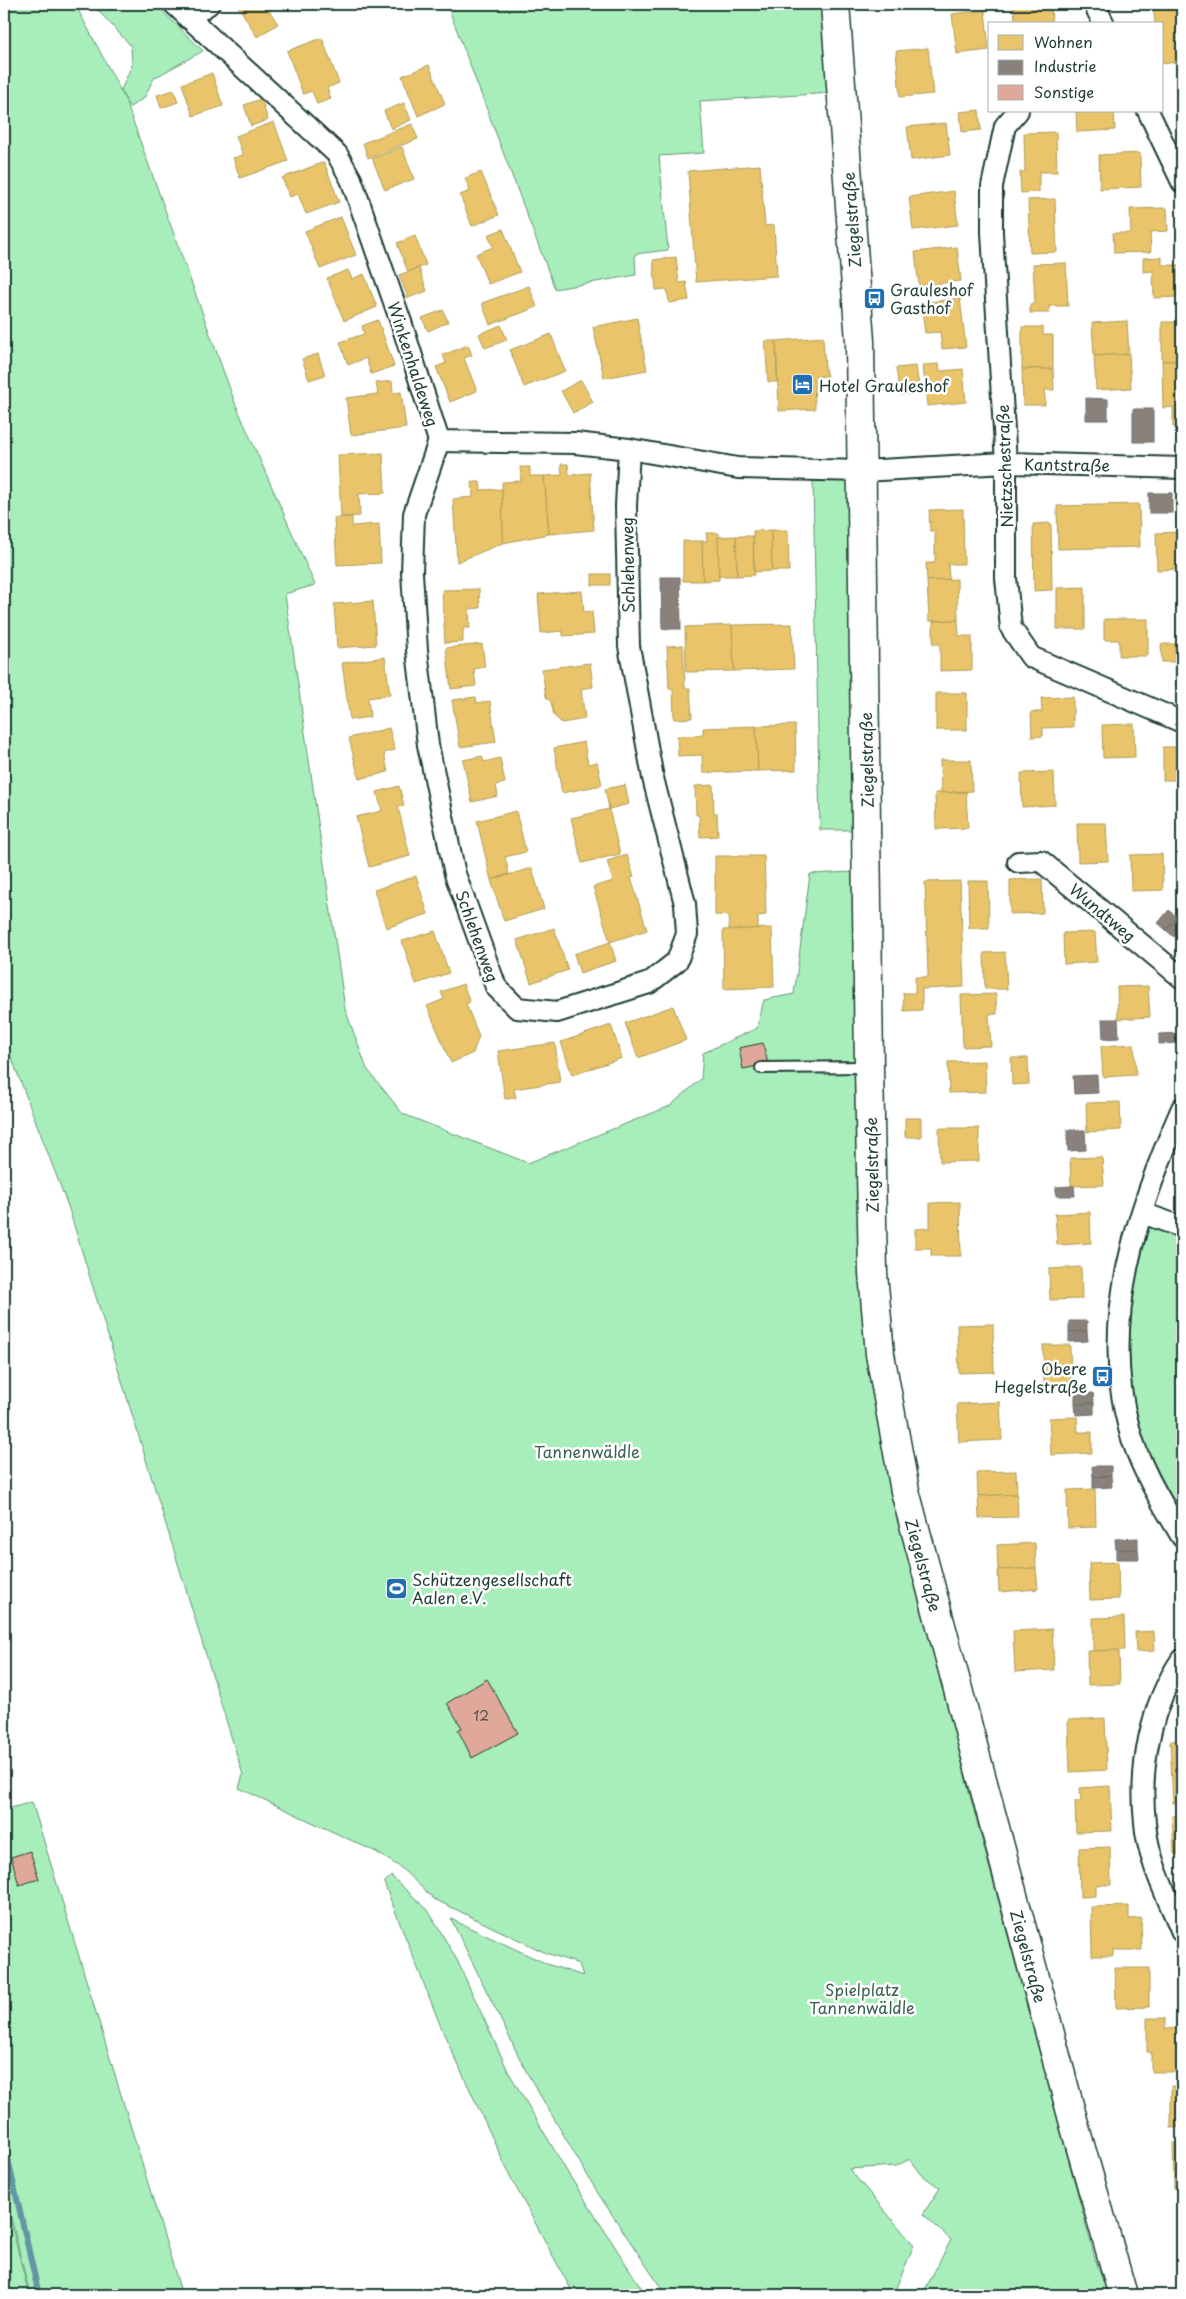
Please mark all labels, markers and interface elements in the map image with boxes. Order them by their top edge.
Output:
legend [988,22,1164,112]
text: Wohnen [1034,30,1093,53]
text: Industrie [1034,54,1096,77]
text: Sonstige [1034,80,1094,103]
street label: Ziegelstraße [836,171,866,269]
place label: Grauleshof Gasthof [890,277,975,319]
bus stop icon: Grauleshof Gasthof [862,286,886,310]
street label: Winkenhaldeweg [382,298,446,430]
hotel icon: Hotel Grauleshof [791,373,815,397]
place label: Hotel Grauleshof [819,373,950,397]
street label: Nietzschestraße [990,404,1018,528]
street label: Kantstraße [1024,451,1110,477]
street label: Schlehenweg [614,517,640,613]
street label: Ziegelstraße [853,712,879,808]
street label: Wundtweg [1064,877,1142,947]
street label: Schlehenweg [450,887,506,985]
street label: Ziegelstraße [858,1117,884,1213]
place label: Obere Hegelstraße [994,1356,1087,1398]
bus stop icon: Obere Hegelstraße [1091,1365,1115,1389]
park label: Tannenwäldle [534,1439,640,1463]
street label: Ziegelstraße [900,1516,948,1614]
place label: Schützengesellschaft Aalen e.V. [412,1567,572,1609]
sports icon: Schützengesellschaft Aalen e.V. [384,1576,408,1600]
house number: 12 [473,1705,489,1726]
street label: Ziegelstraße [1005,1907,1053,2005]
park label: Spielplatz Tannenwäldle [809,1977,915,2019]

